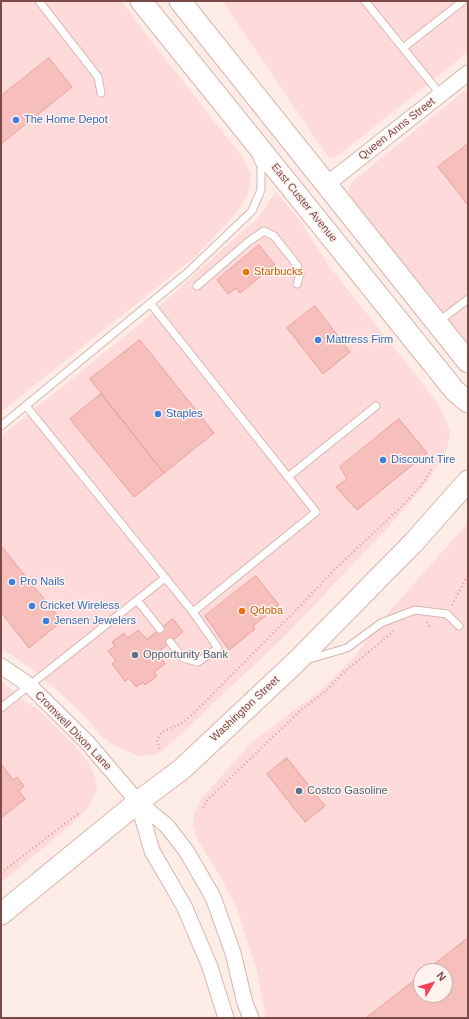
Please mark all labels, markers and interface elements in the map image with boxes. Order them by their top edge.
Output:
street label: Queen Anns Street [356,95,438,163]
place label: The Home Depot [24,113,108,127]
marker: The Home Depot [11,115,21,125]
street label: East Custer Avenue [268,161,340,245]
place label: Starbucks [254,265,303,279]
marker: Starbucks [241,267,251,277]
place label: Mattress Firm [326,333,393,347]
marker: Mattress Firm [313,335,323,345]
place label: Staples [166,407,203,421]
marker: Staples [153,409,163,419]
place label: Discount Tire [391,453,455,467]
marker: Discount Tire [378,455,388,465]
place label: Pro Nails [20,575,65,589]
marker: Pro Nails [7,577,17,587]
place label: Cricket Wireless [40,599,119,613]
marker: Cricket Wireless [27,601,37,611]
place label: Qdoba [250,604,283,618]
marker: Qdoba [237,606,247,616]
place label: Jensen Jewelers [54,614,136,628]
marker: Jensen Jewelers [41,616,51,626]
place label: Opportunity Bank [143,648,228,662]
marker: Opportunity Bank [130,650,140,660]
street label: Washington Street [208,673,282,745]
street label: Cromwell Dixon Lane [32,689,114,773]
place label: Costco Gasoline [307,784,388,798]
marker: Costco Gasoline [294,786,304,796]
north arrow [413,963,453,1003]
text: N [434,969,449,983]

